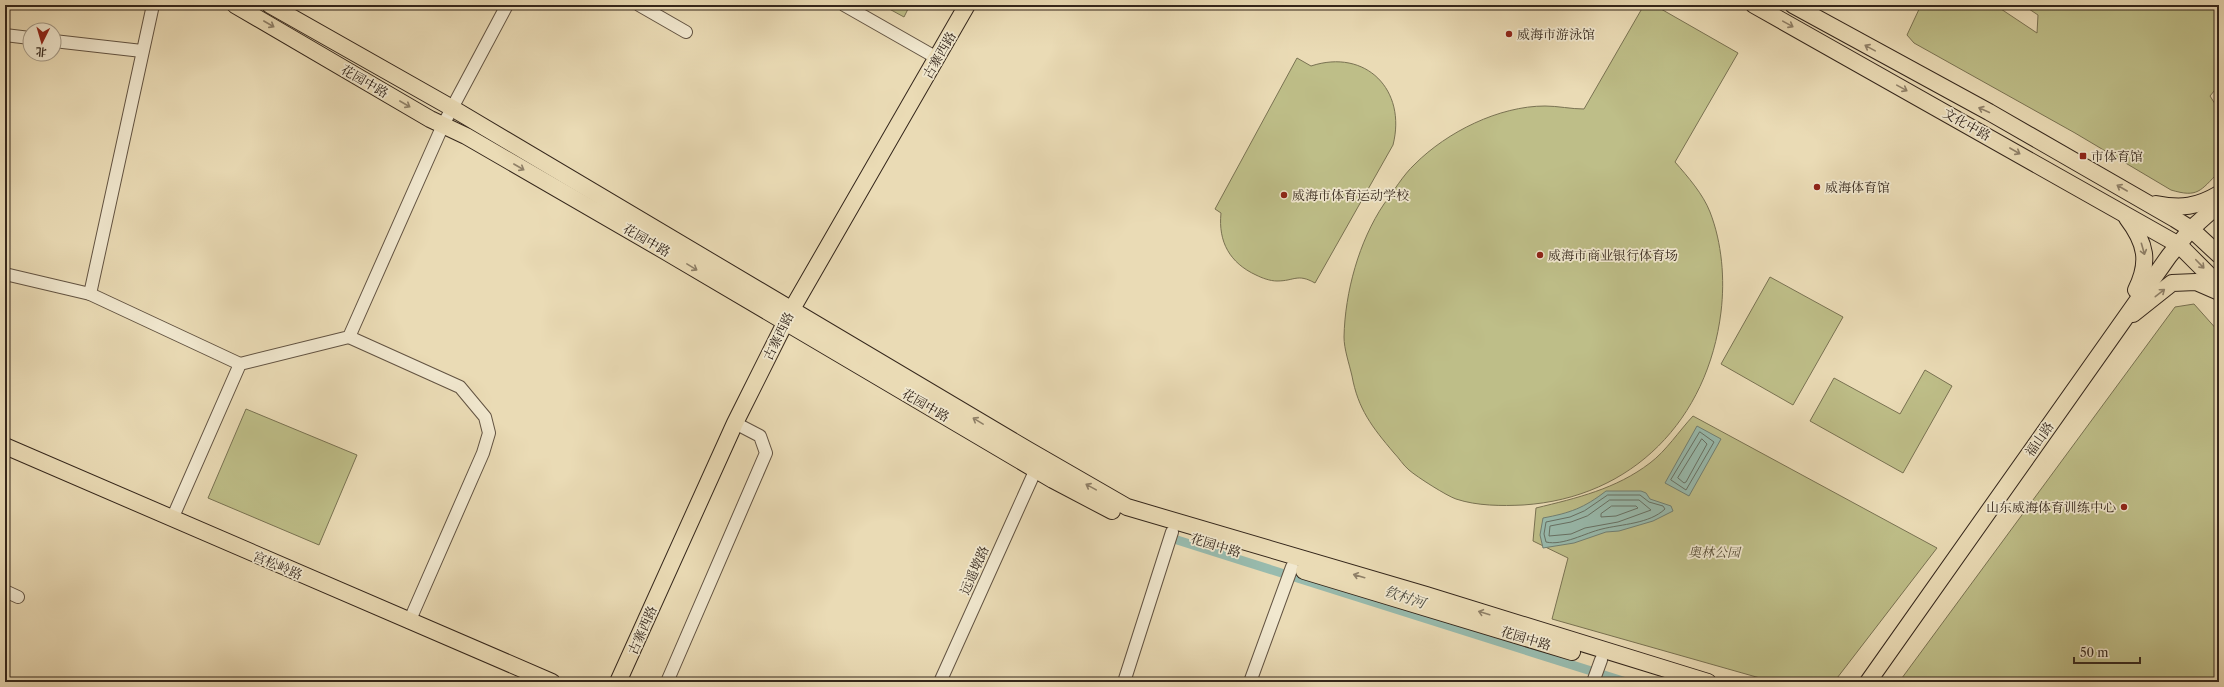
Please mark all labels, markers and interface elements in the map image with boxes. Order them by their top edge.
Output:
one-way arrow [1782,20,1794,28]
one-way arrow [263,21,275,29]
north arrow [22,22,62,62]
place label: 威海市游泳馆 [1517,26,1595,42]
street label: 古寨西路 [919,28,959,82]
marker: 威海市游泳馆 [1504,29,1514,39]
one-way arrow [1864,44,1876,51]
text: 北 [35,45,47,59]
street label: 花园中路 [338,61,392,101]
one-way arrow [1896,84,1908,92]
one-way arrow [399,101,411,109]
street label: 文化中路 [1940,104,1994,144]
one-way arrow [1978,106,1990,113]
one-way arrow [2009,148,2021,156]
place label: 市体育馆 [2091,148,2143,164]
marker: 市体育馆 [2078,151,2088,161]
one-way arrow [513,163,525,171]
place label: 威海体育馆 [1825,179,1890,195]
marker: 威海体育馆 [1812,182,1822,192]
one-way arrow [2116,184,2128,192]
place label: 威海市体育运动学校 [1292,187,1409,203]
marker: 威海市体育运动学校 [1279,190,1289,200]
street label: 花园中路 [620,220,674,260]
one-way arrow [2139,242,2147,255]
place label: 威海市商业银行体育场 [1548,247,1678,263]
marker: 威海市商业银行体育场 [1535,250,1545,260]
one-way arrow [2195,259,2204,269]
one-way arrow [686,263,697,271]
one-way arrow [2154,289,2165,297]
street label: 古寨西路 [759,309,797,363]
street label: 花园中路 [899,385,953,425]
one-way arrow [973,417,984,425]
street label: 福山路 [2021,418,2057,460]
one-way arrow [1085,482,1097,490]
place label: 山东威海体育训练中心 [1986,499,2116,515]
marker: 山东威海体育训练中心 [2119,502,2129,512]
street label: 花园中路 [1189,530,1243,560]
street label: 远遥墩路 [956,543,992,597]
park label: 奥林公园 [1688,544,1742,560]
street label: 宫松岭路 [251,547,305,583]
one-way arrow [1353,572,1366,579]
water label: 钦村河 [1382,582,1431,613]
street label: 古寨西路 [624,603,660,657]
one-way arrow [1477,609,1490,616]
street label: 花园中路 [1499,623,1553,653]
scale bar [2074,639,2140,665]
text: 50 m [2080,645,2109,660]

